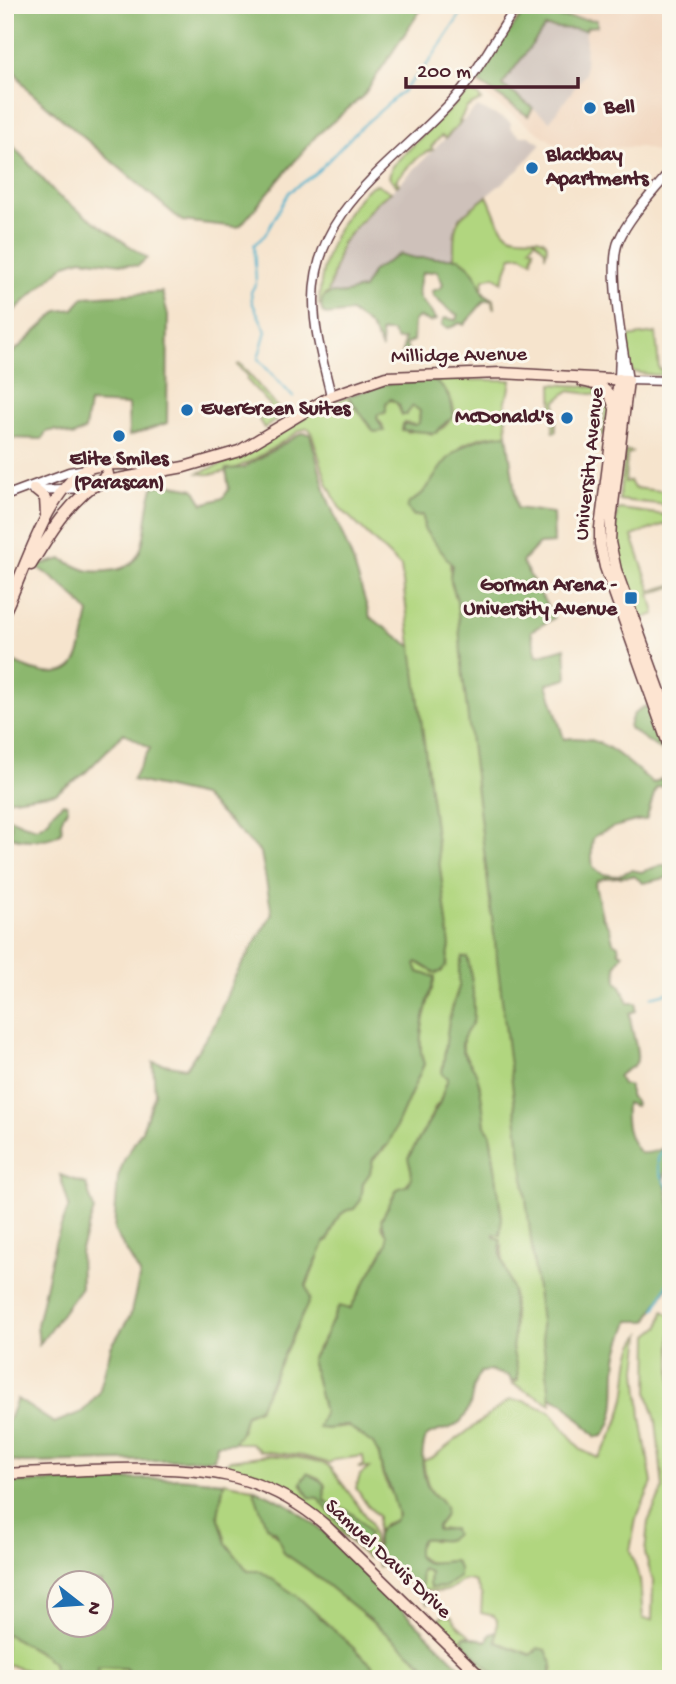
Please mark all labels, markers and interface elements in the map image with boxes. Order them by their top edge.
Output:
scale bar [406,46,578,90]
text: 200 m [417,61,471,86]
place label: Bell [603,96,635,121]
marker: Bell [582,100,598,116]
place label: Blackbay Apartments [545,144,650,193]
marker: Blackbay Apartments [524,160,540,176]
street label: Millidge Avenue [391,343,528,371]
street label: University Avenue [571,385,612,542]
place label: EverGreen Suites [201,398,351,423]
marker: EverGreen Suites [179,402,195,418]
place label: McDonald's [455,406,554,431]
marker: McDonald's [559,410,575,426]
marker: Elite Smiles (Parascan) [111,428,127,444]
place label: Elite Smiles (Parascan) [69,448,170,497]
place label: Gorman Arena - University Avenue [463,574,618,623]
marker: Gorman Arena - University Avenue [623,590,639,606]
street label: Samuel Davis Drive [318,1495,456,1626]
north arrow [46,1568,116,1638]
text: N [80,1599,106,1617]

